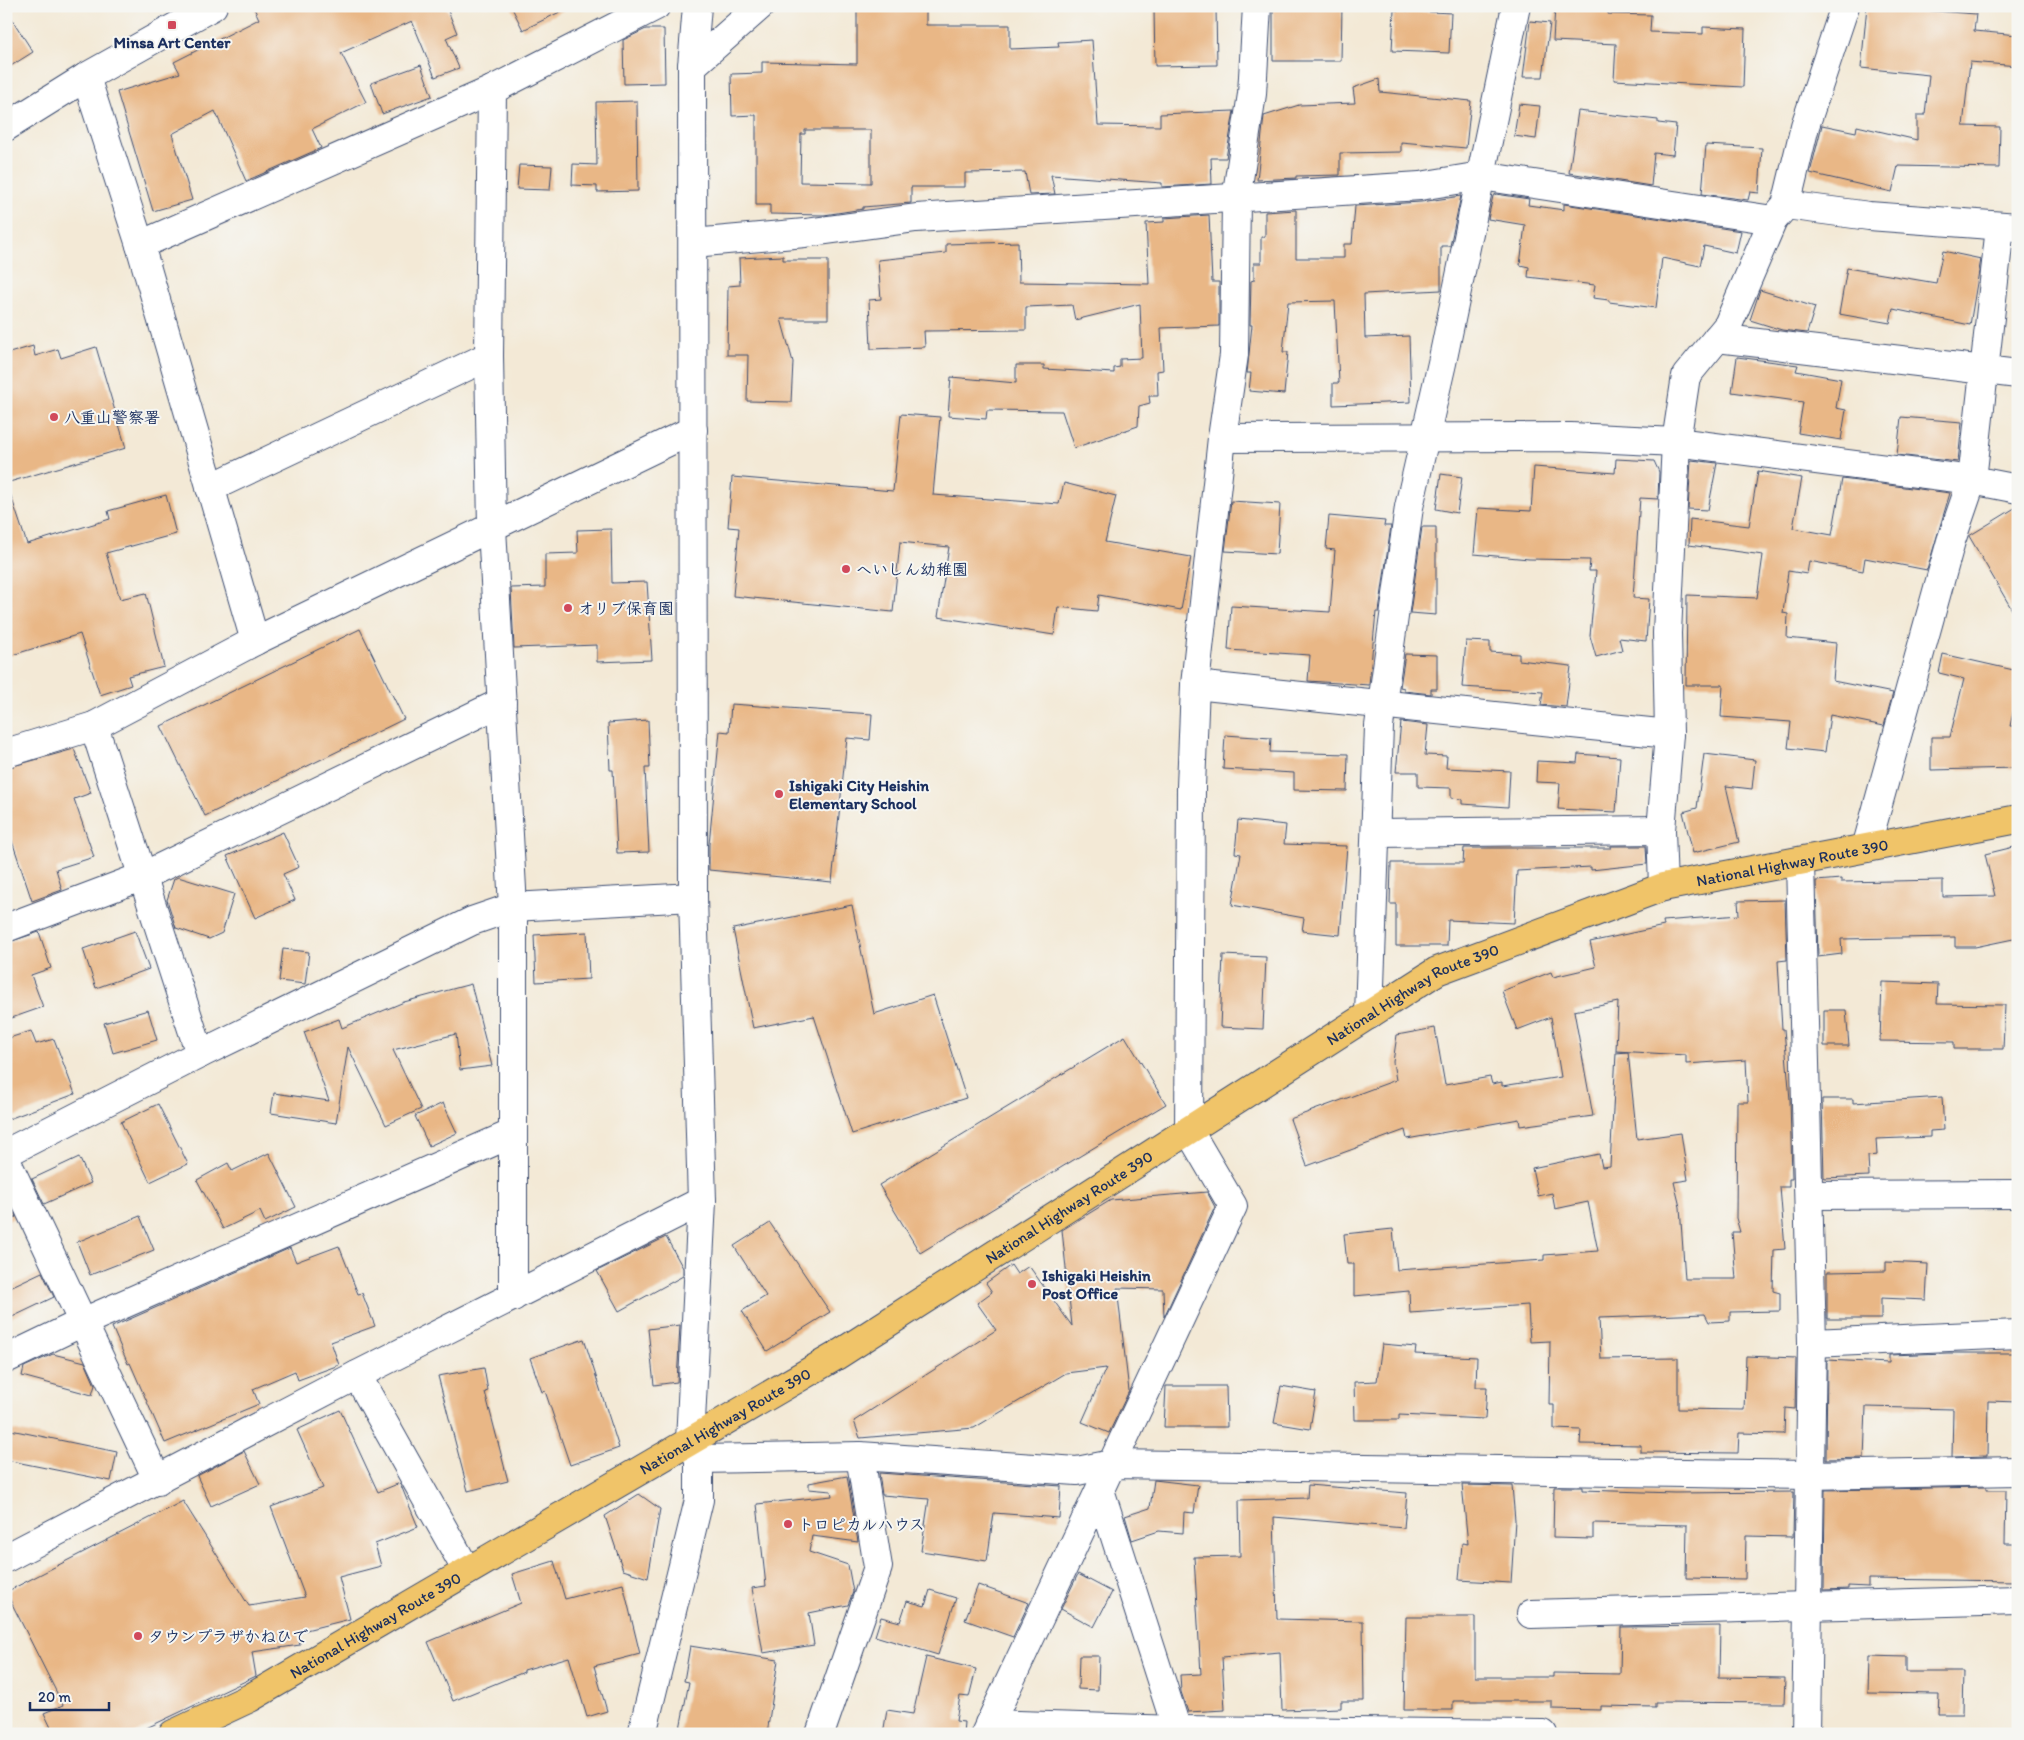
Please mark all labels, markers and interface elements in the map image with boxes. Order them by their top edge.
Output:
marker: Minsa Art Center [166,19,178,31]
place label: Minsa Art Center [114,33,231,52]
place label: 八重山警察署 [64,408,160,427]
marker: 八重山警察署 [48,411,60,423]
place label: へいしん幼稚園 [856,560,968,579]
marker: へいしん幼稚園 [840,563,852,575]
place label: オリブ保育園 [578,599,674,618]
marker: オリブ保育園 [562,602,574,614]
place label: Ishigaki City Heishin Elementary School [789,776,930,814]
marker: Ishigaki City Heishin Elementary School [773,788,785,800]
street label: National Highway Route 390 [1695,835,1890,890]
street label: National Highway Route 390 [1323,940,1502,1049]
street label: National Highway Route 390 [982,1147,1156,1268]
place label: Ishigaki Heishin Post Office [1042,1266,1152,1303]
marker: Ishigaki Heishin Post Office [1026,1278,1038,1290]
street label: National Highway Route 390 [636,1364,814,1479]
place label: トロピカルハウス [798,1515,925,1534]
marker: トロピカルハウス [782,1518,794,1530]
street label: National Highway Route 390 [286,1568,465,1683]
place label: タウンプラザかねひで [148,1627,308,1646]
marker: タウンプラザかねひで [132,1630,144,1642]
scale bar [30,1680,109,1712]
text: 20 m [38,1688,72,1706]

